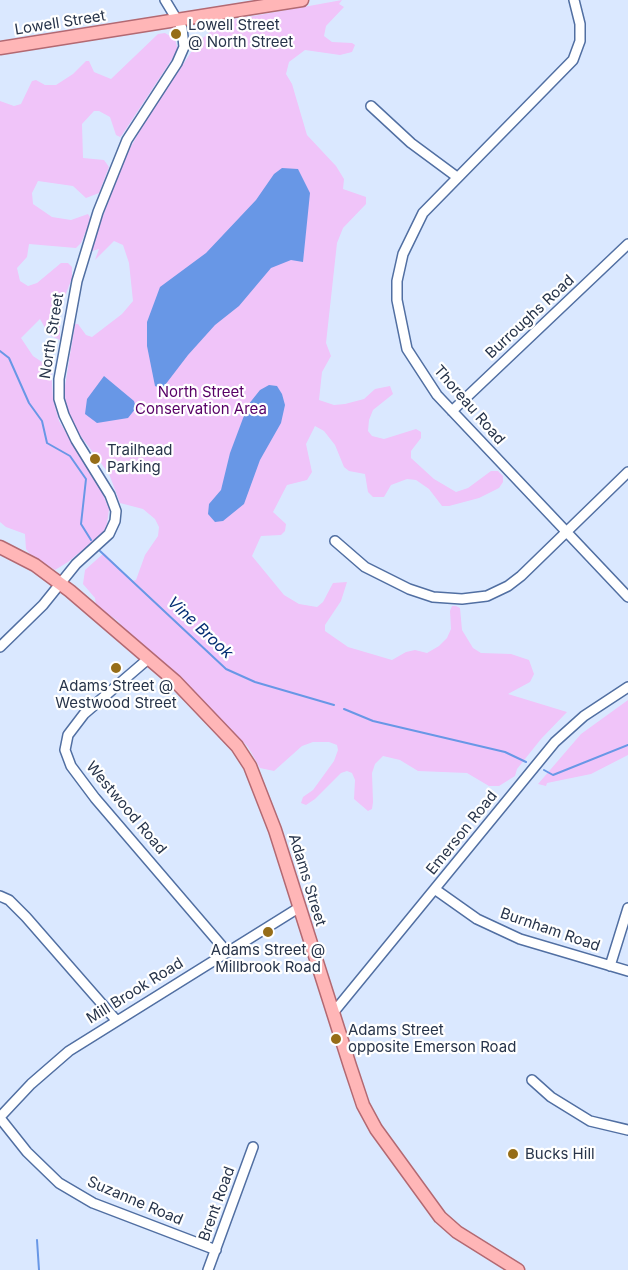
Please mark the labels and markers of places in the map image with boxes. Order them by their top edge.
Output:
place label: Lowell Street @ North Street [188,16,293,51]
marker: Lowell Street @ North Street [169,27,183,41]
place label: Trailhead Parking [107,441,173,476]
marker: Trailhead Parking [88,452,102,466]
marker: Adams Street @ Westwood Street [109,661,123,675]
place label: Adams Street @ Westwood Street [55,677,177,712]
marker: Adams Street @ Millbrook Road [261,925,275,939]
place label: Adams Street @ Millbrook Road [211,941,325,976]
place label: Adams Street opposite Emerson Road [348,1021,516,1056]
marker: Adams Street opposite Emerson Road [329,1032,343,1046]
place label: Bucks Hill [525,1145,595,1163]
marker: Bucks Hill [506,1147,520,1161]

